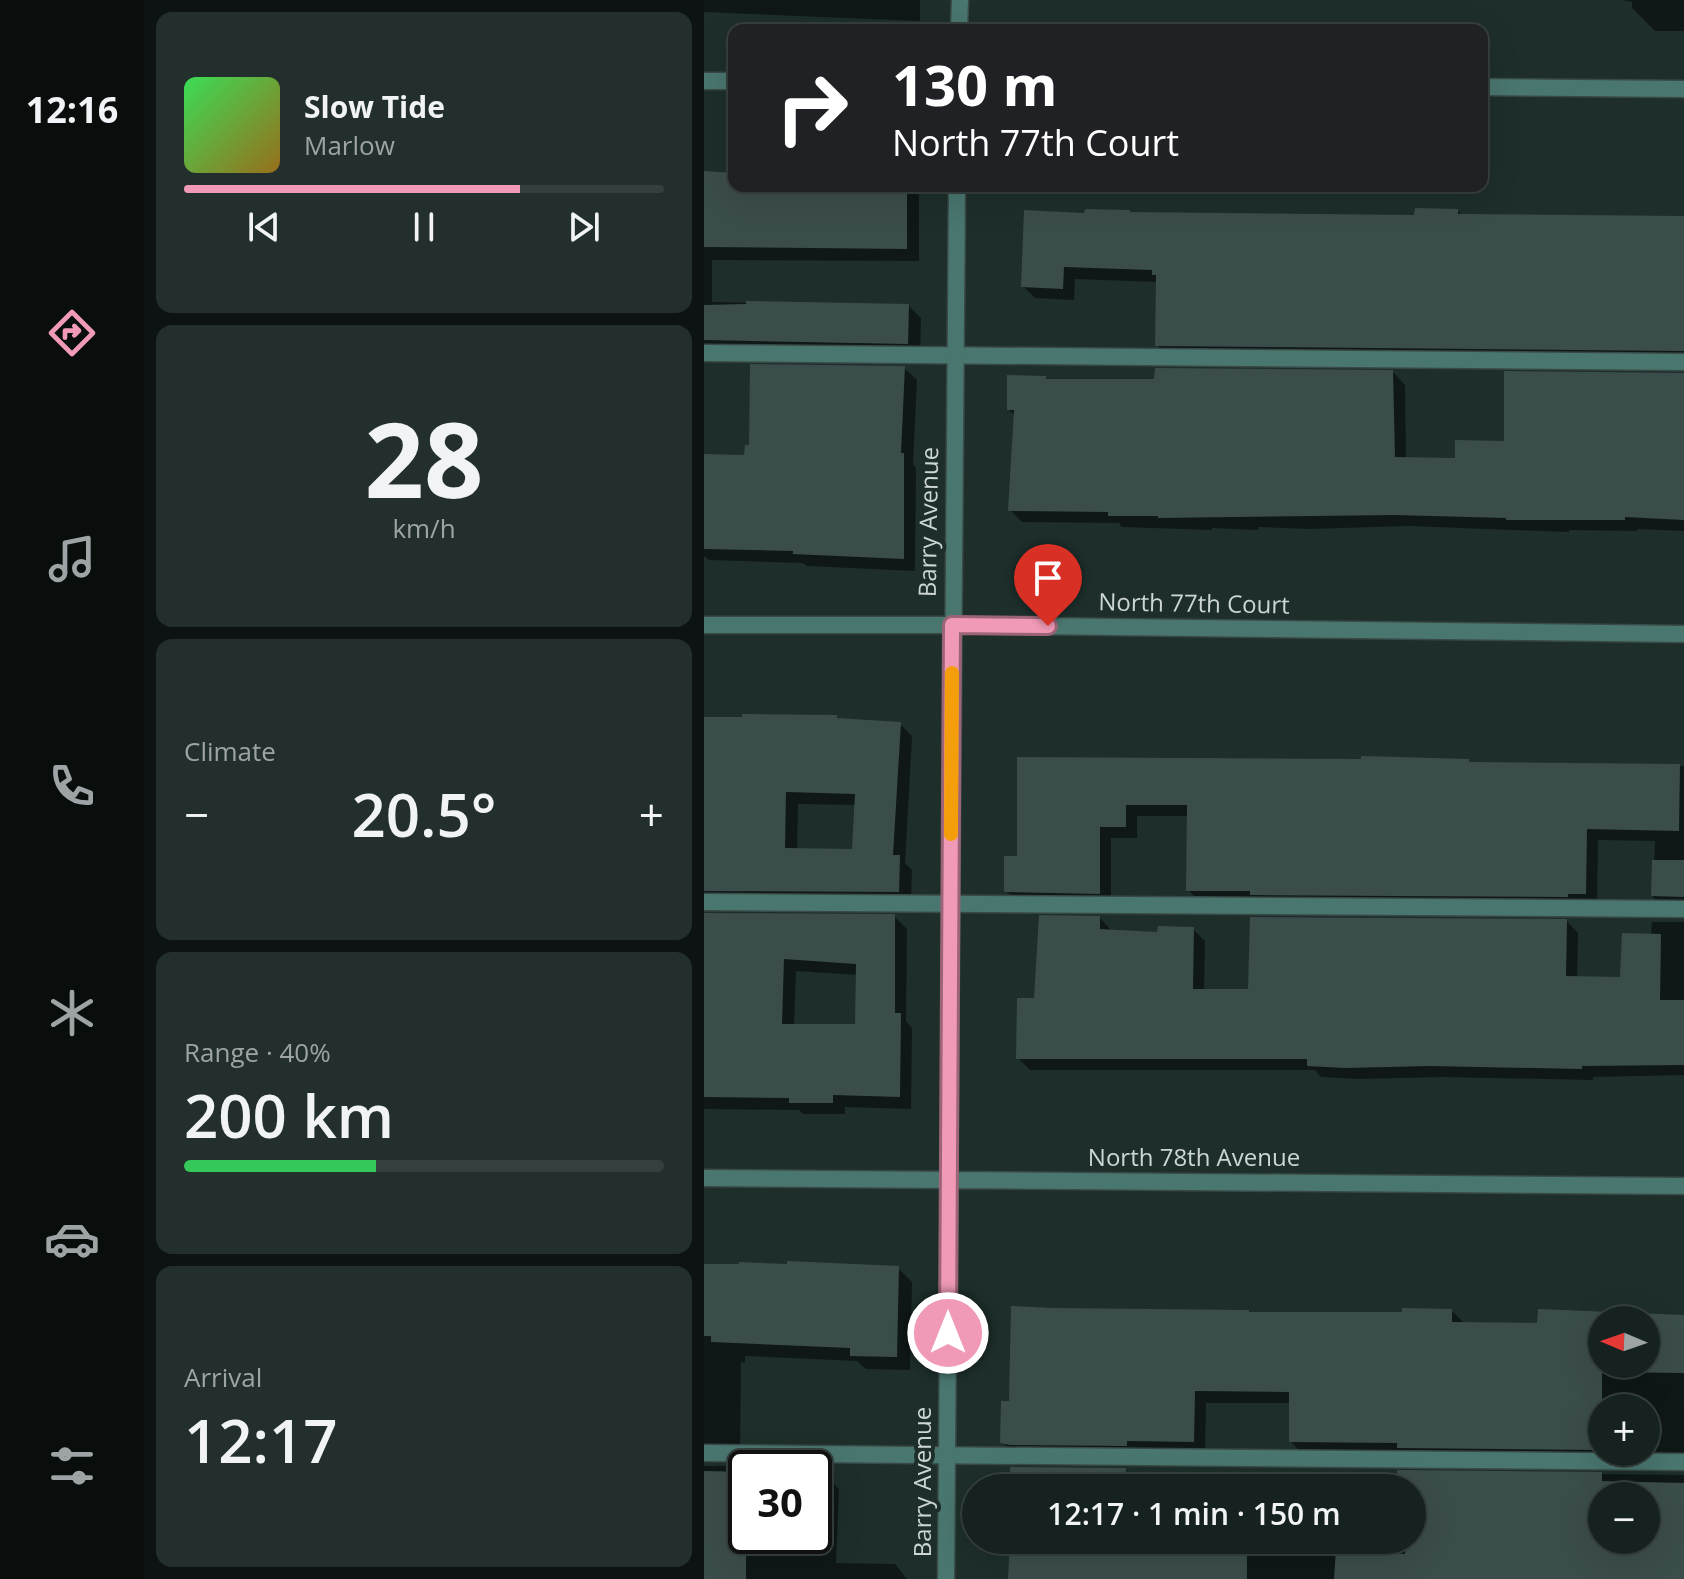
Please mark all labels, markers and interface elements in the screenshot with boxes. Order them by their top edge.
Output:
text: 130 m [892,46,1058,122]
icon: right [760,56,864,160]
text: 12:16 [26,85,118,134]
text: Slow Tide [304,86,445,127]
text: North 77th Court [892,118,1179,167]
text: Marlow [304,127,395,163]
icon: previous [242,205,286,249]
icon: pause [402,205,446,249]
icon: next [562,205,606,249]
icon: directions [44,305,100,361]
text: 28 [365,387,483,528]
street label: Barry Avenue [910,447,945,597]
text: km/h [392,510,456,546]
icon: music [44,531,100,587]
pin [1014,544,1082,626]
icon: arrive [1026,556,1070,600]
street label: North 77th Court [1098,584,1290,621]
text: Climate [184,733,276,769]
icon: phone [44,758,100,814]
text: 20.5° [351,773,497,855]
text: − [184,784,209,844]
text: + [639,784,664,844]
icon: climate [44,985,100,1041]
text: Range · 40% [184,1034,331,1070]
text: 200 km [184,1074,394,1156]
street label: North 78th Avenue [1088,1140,1300,1173]
icon: car [44,1211,100,1267]
position arrow [906,1291,990,1375]
north arrow [1588,1306,1660,1378]
map controls [1588,1306,1660,1554]
text: Arrival [184,1359,262,1395]
button: + [1588,1394,1660,1466]
text: 12:17 [184,1399,338,1481]
street label: Barry Avenue [905,1407,938,1557]
icon: filters [44,1438,100,1494]
speed limit sign: 30 [728,1450,832,1554]
button: − [1588,1482,1660,1554]
text: 12:17 · 1 min · 150 m [1047,1493,1341,1534]

